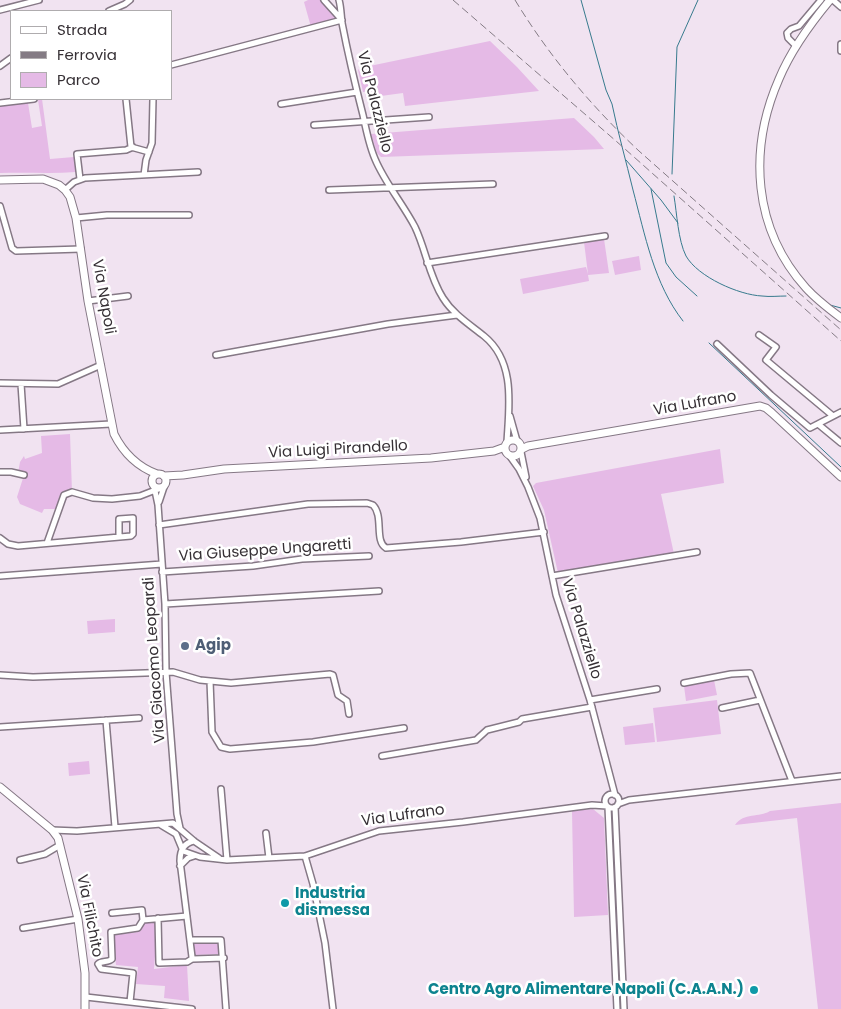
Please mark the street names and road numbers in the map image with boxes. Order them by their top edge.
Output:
street label: Via Palazziello [353,49,395,155]
street label: Via Napoli [88,258,118,336]
street label: Via Lufrano [652,388,738,420]
street label: Via Luigi Pirandello [268,437,408,463]
street label: Via Giuseppe Ungaretti [178,536,352,566]
street label: Via Giacomo Leopardi [140,576,170,744]
street label: Via Palazziello [557,577,605,681]
street label: Via Lufrano [360,801,446,831]
street label: Via Filichito [72,873,106,959]

